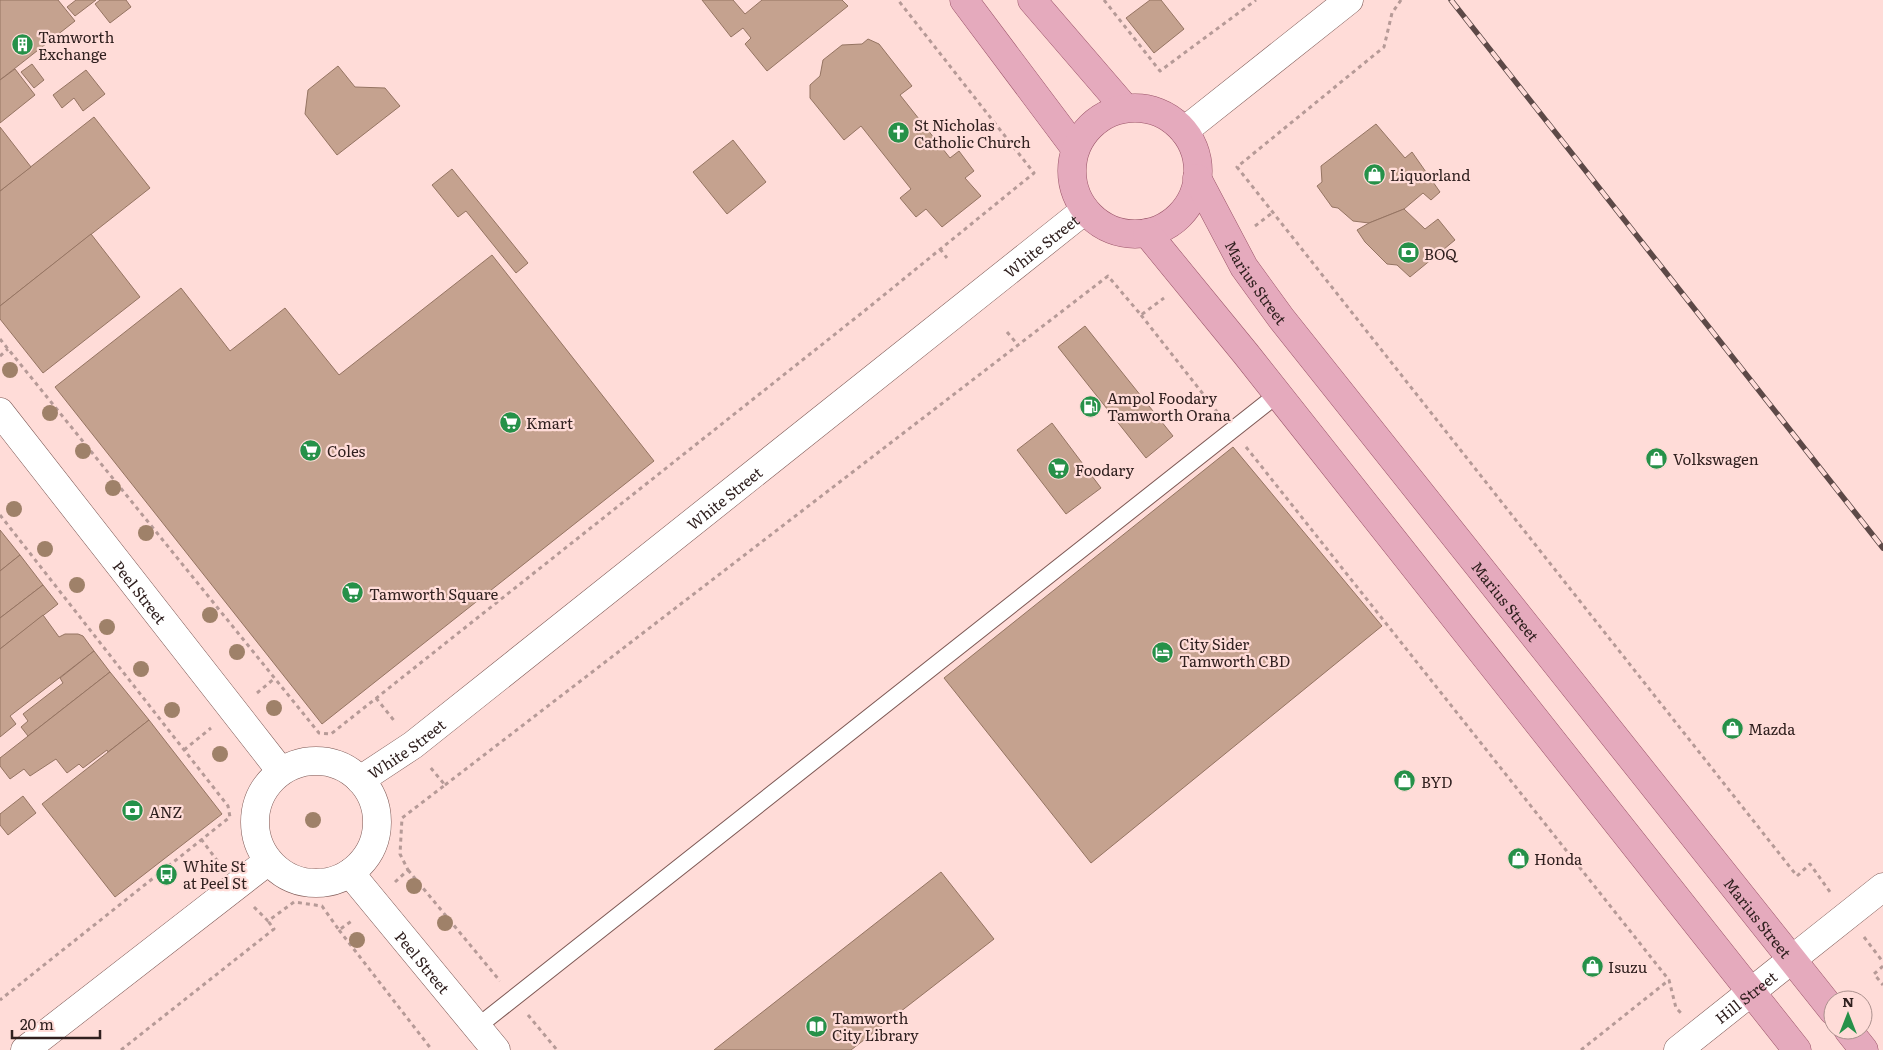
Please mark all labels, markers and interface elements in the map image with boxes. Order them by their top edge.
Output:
place label: Tamworth Exchange [38,25,114,65]
building icon: Tamworth Exchange [10,33,34,57]
place label: St Nicholas Catholic Church [914,113,1031,153]
church icon: St Nicholas Catholic Church [886,121,910,145]
shop icon: Liquorland [1362,162,1386,186]
place label: Liquorland [1390,163,1470,186]
street label: White Street [998,208,1083,282]
street label: Marius Street [1220,236,1293,329]
bank icon: BOQ [1396,241,1420,265]
place label: BOQ [1424,242,1459,265]
place label: Ampol Foodary Tamworth Orana [1107,386,1232,426]
fuel station icon: Ampol Foodary Tamworth Orana [1079,394,1103,418]
supermarket icon: Kmart [498,410,522,434]
place label: Kmart [526,411,573,434]
supermarket icon: Coles [299,438,323,462]
place label: Coles [327,439,365,462]
shop icon: Volkswagen [1645,446,1669,470]
place label: Volkswagen [1673,447,1759,470]
supermarket icon: Foodary [1047,457,1071,481]
place label: Foodary [1075,458,1134,481]
street label: White Street [681,460,767,535]
street label: Peel Street [108,555,173,628]
street label: Marius Street [1467,556,1545,646]
supermarket icon: Tamworth Square [341,581,365,605]
place label: Tamworth Square [369,582,499,605]
place label: City Sider Tamworth CBD [1179,632,1290,672]
hotel icon: City Sider Tamworth CBD [1151,640,1175,664]
street label: White Street [363,712,450,784]
shop icon: Mazda [1720,716,1744,740]
place label: Mazda [1748,717,1796,740]
shop icon: BYD [1393,769,1417,793]
place label: BYD [1421,770,1453,793]
bank icon: ANZ [121,799,145,823]
place label: ANZ [149,800,182,823]
shop icon: Honda [1506,846,1530,870]
place label: Honda [1534,847,1583,870]
place label: White St at Peel St [183,854,247,894]
bus stop icon: White St at Peel St [155,862,179,886]
street label: Marius Street [1719,872,1798,963]
street label: Peel Street [390,925,456,998]
shop icon: Isuzu [1580,954,1604,978]
place label: Isuzu [1608,955,1648,978]
street label: Hill Street [1709,965,1781,1028]
north arrow [1823,990,1873,1040]
text: N [1842,991,1854,1011]
place label: Tamworth City Library [832,1006,919,1046]
scale bar [12,1008,100,1040]
text: 20 m [20,1012,54,1035]
library icon: Tamworth City Library [804,1014,828,1038]

